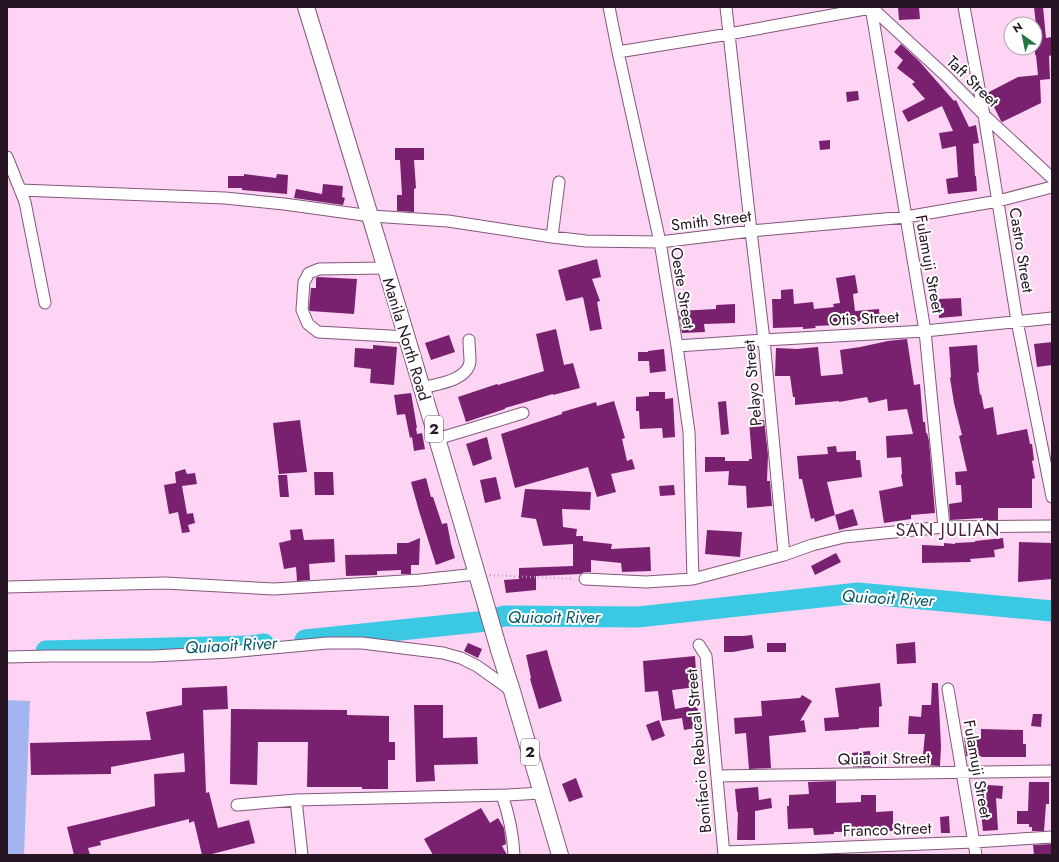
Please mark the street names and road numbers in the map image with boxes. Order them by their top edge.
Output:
street label: Taft Street [941,51,1004,112]
street label: Smith Street [670,204,753,237]
street label: Castro Street [1003,206,1040,294]
street label: Fulamuji Street [910,213,949,315]
street label: Oeste Street [665,246,700,331]
street label: Manila North Road [377,275,436,404]
street label: Otis Street [828,305,900,332]
street label: Pelayo Street [737,339,768,427]
road number: 2 [425,416,443,442]
street label: Bonifacio Rebucal Street [680,668,717,834]
street label: Fulamuji Street [958,718,997,820]
road number: 2 [521,739,539,765]
street label: Quiaoit Street [838,746,931,771]
street label: Franco Street [842,816,932,843]

